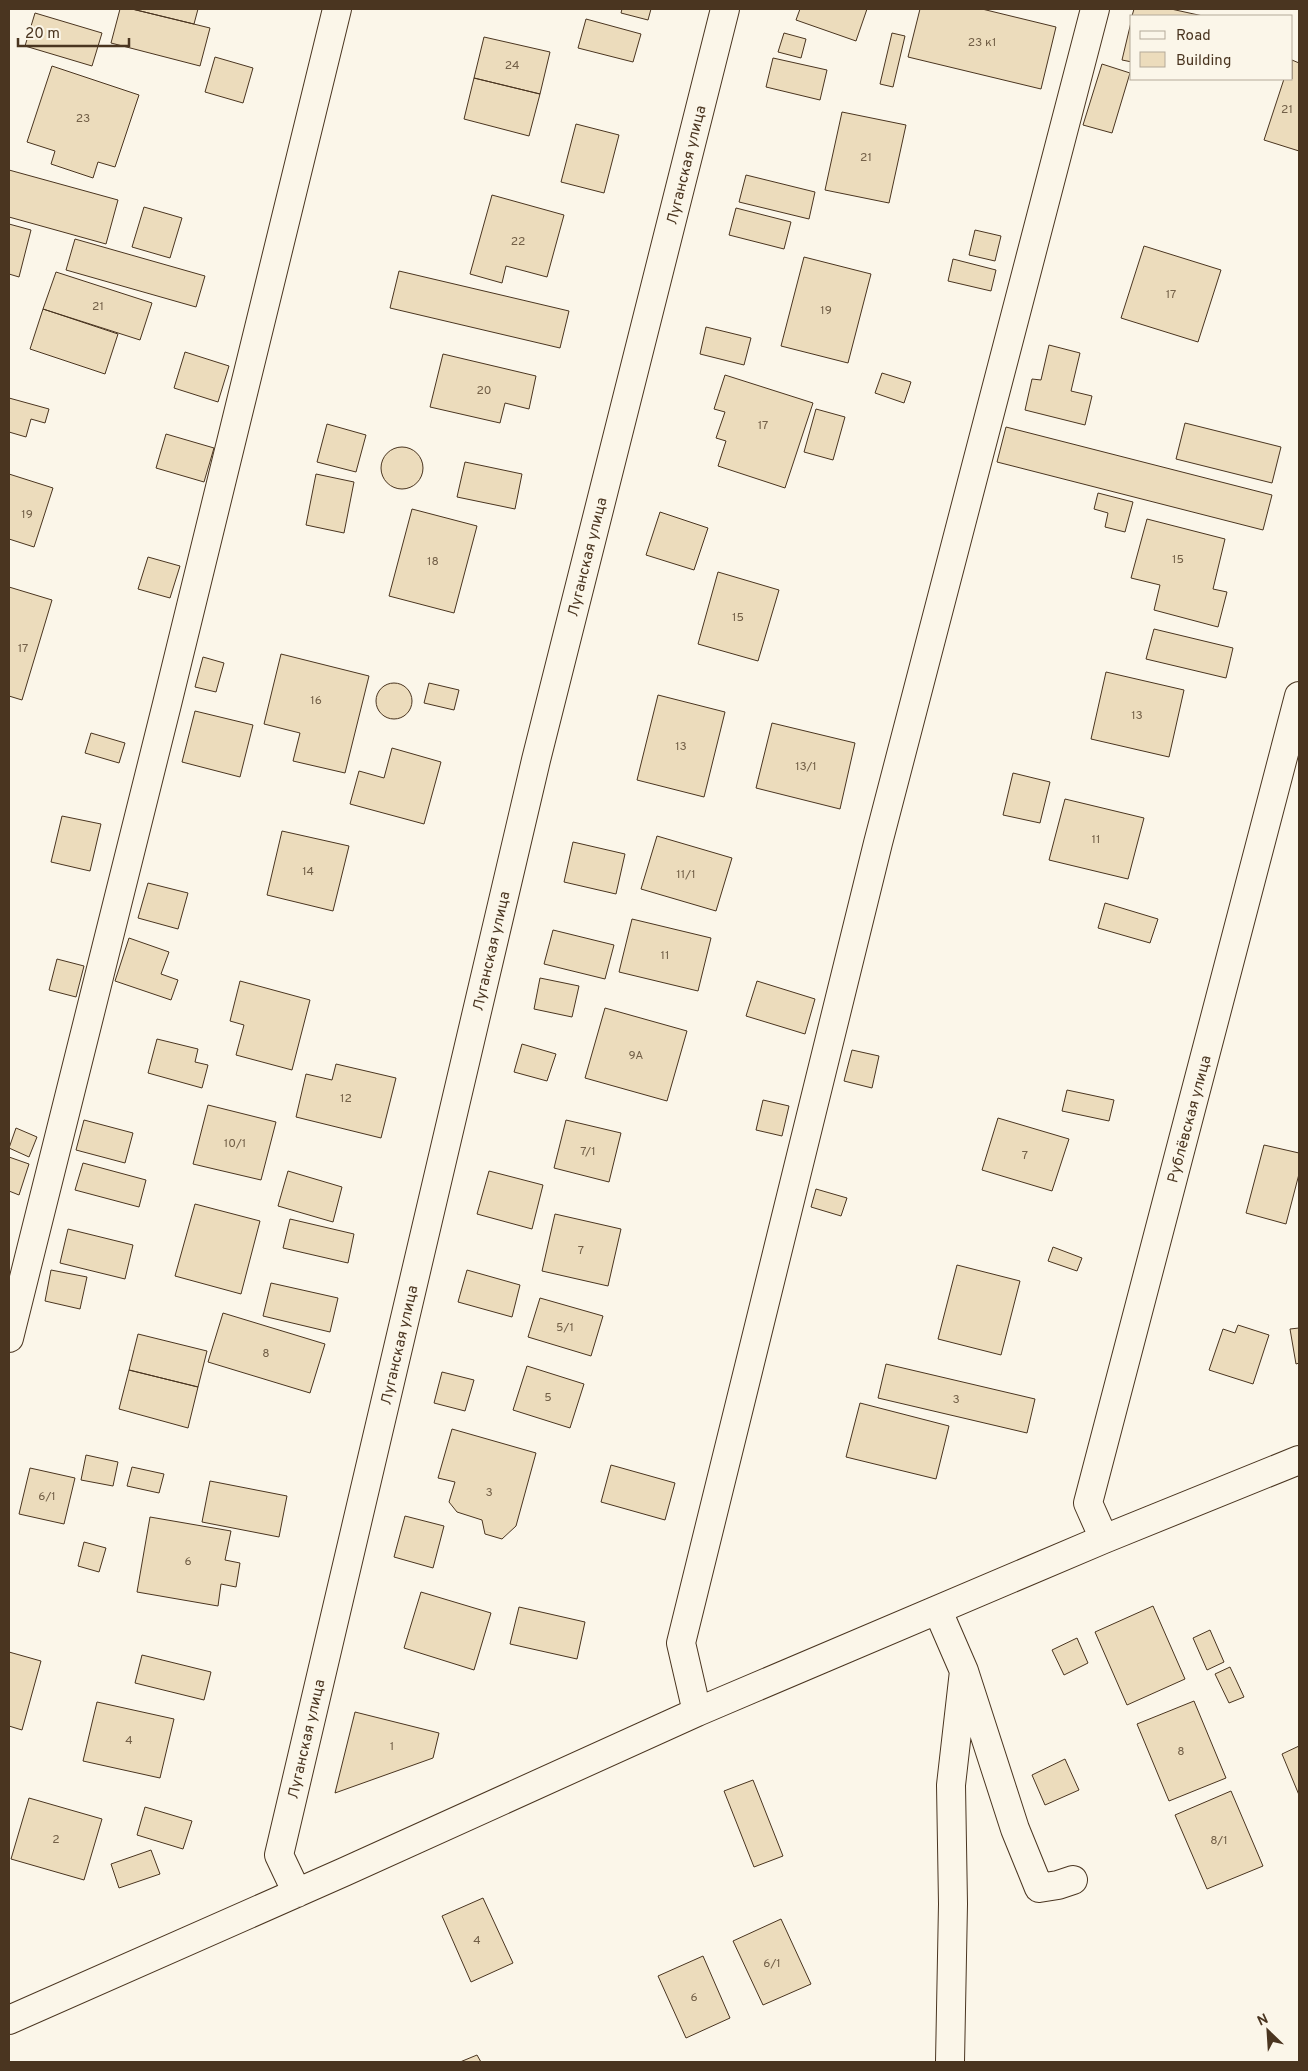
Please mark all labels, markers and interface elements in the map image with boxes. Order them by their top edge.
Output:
scale bar [18,15,129,47]
legend [1130,15,1293,80]
text: 20 m [25,25,60,44]
text: Road [1176,27,1211,46]
house number: 23 к1 [968,35,996,51]
text: Building [1176,52,1231,71]
house number: 24 [505,58,519,74]
house number: 21 [1281,102,1293,118]
street label: Луганская улица [663,104,711,227]
house number: 23 [76,111,90,127]
house number: 21 [860,150,872,166]
house number: 22 [511,234,525,250]
house number: 17 [1166,287,1176,303]
house number: 21 [92,299,104,315]
house number: 19 [820,303,832,319]
house number: 20 [476,383,492,399]
house number: 17 [758,418,768,434]
street label: Луганская улица [564,496,612,619]
house number: 19 [21,507,33,523]
house number: 15 [1172,552,1184,568]
house number: 18 [427,554,439,570]
house number: 15 [732,610,744,626]
house number: 17 [18,641,28,657]
house number: 16 [310,693,322,709]
house number: 13 [1131,708,1143,724]
house number: 13 [675,739,687,755]
house number: 13/1 [795,759,817,775]
house number: 11 [1092,832,1100,848]
house number: 14 [302,864,314,880]
house number: 11/1 [676,867,696,883]
street label: Луганская улица [469,890,515,1013]
house number: 11 [661,948,669,964]
house number: 9А [629,1048,643,1064]
street label: Рублёвская улица [1164,1053,1217,1185]
house number: 12 [340,1091,352,1107]
house number: 10/1 [224,1136,246,1152]
house number: 7/1 [580,1144,596,1160]
house number: 7 [1022,1148,1028,1164]
house number: 7 [578,1243,584,1259]
street label: Луганская улица [377,1284,423,1407]
house number: 5/1 [556,1320,574,1336]
house number: 8 [262,1346,270,1362]
house number: 5 [544,1390,552,1406]
house number: 3 [952,1392,960,1408]
house number: 3 [485,1485,493,1501]
house number: 6/1 [38,1489,56,1505]
house number: 6 [184,1554,192,1570]
street label: Луганская улица [284,1678,330,1801]
house number: 4 [125,1733,133,1749]
house number: 1 [390,1739,394,1755]
house number: 8 [1177,1744,1185,1760]
house number: 2 [52,1832,60,1848]
house number: 8/1 [1210,1833,1228,1849]
house number: 4 [473,1933,481,1949]
house number: 6/1 [763,1956,781,1972]
house number: 6 [690,1990,698,2006]
north arrow [1243,2006,1293,2056]
text: N [1255,2011,1271,2030]

